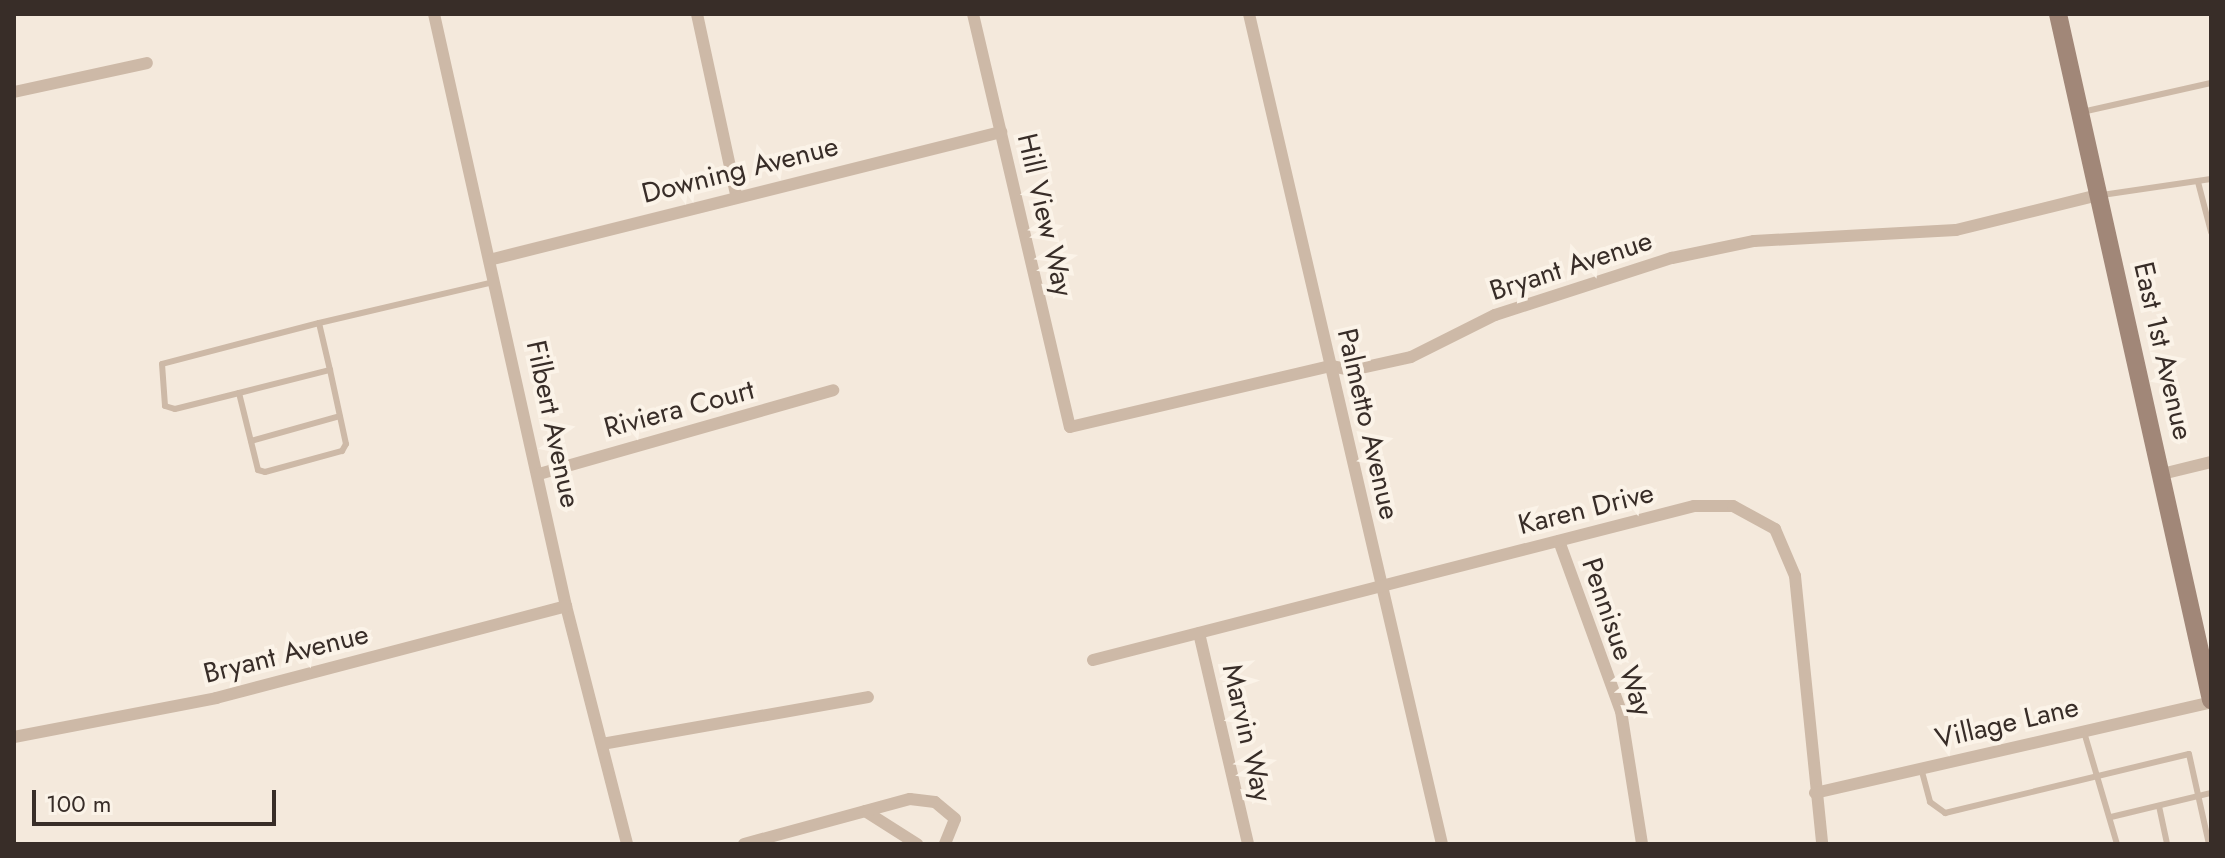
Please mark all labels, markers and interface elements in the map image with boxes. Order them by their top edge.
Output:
street label: Downing Avenue [638,129,842,211]
street label: Hill View Way [1010,130,1080,300]
street label: Bryant Avenue [1485,224,1657,308]
street label: East 1st Avenue [2126,259,2200,443]
street label: Palmetto Avenue [1330,325,1406,523]
street label: Filbert Avenue [519,337,587,511]
street label: Riviera Court [600,373,758,445]
street label: Karen Drive [1515,476,1657,542]
street label: Pennisue Way [1574,554,1660,720]
street label: Bryant Avenue [200,617,372,691]
street label: Marvin Way [1215,661,1279,805]
street label: Village Lane [1932,690,2082,756]
scale bar [36,774,280,824]
text: 100 m [46,786,112,821]

